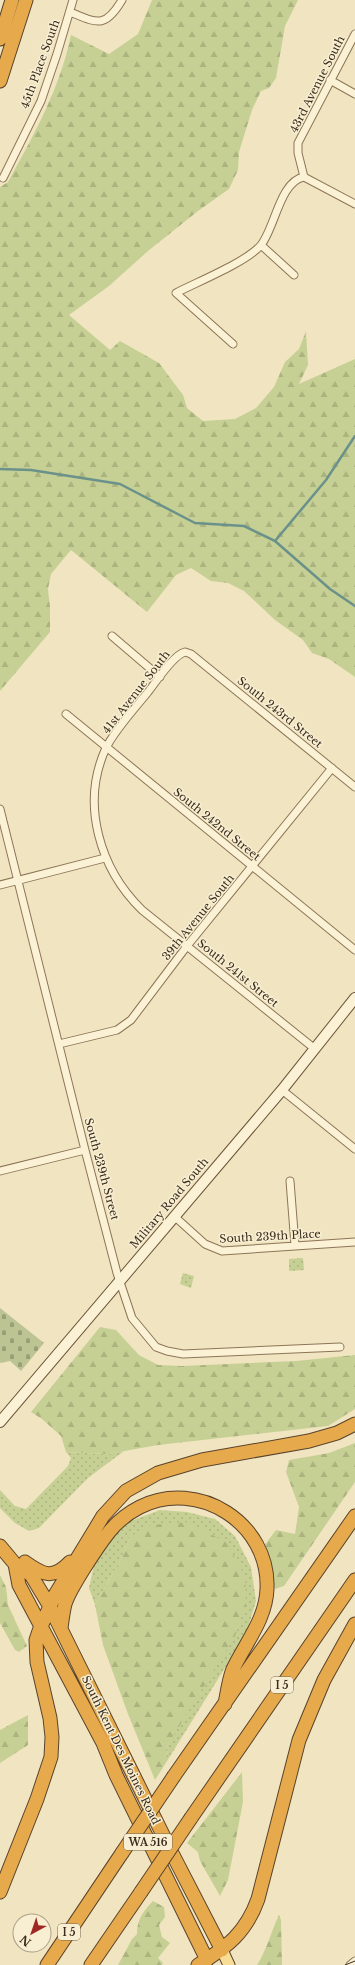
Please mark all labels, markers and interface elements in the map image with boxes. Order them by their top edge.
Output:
street label: 45th Place South [17,17,63,110]
street label: 43rd Avenue South [286,33,348,135]
street label: 41st Avenue South [99,647,173,736]
street label: South 243rd Street [235,673,326,751]
street label: South 242nd Street [171,785,264,864]
street label: 39th Avenue South [159,871,237,963]
street label: South 241st Street [195,936,282,1010]
street label: South 239th Street [82,1116,123,1222]
street label: Military Road South [127,1154,211,1251]
street label: South 239th Place [219,1226,321,1246]
street label: South Kent Des Moines Road [79,1673,164,1827]
road number: I 5 [271,1677,293,1693]
road number: WA 516 [124,1834,172,1850]
north arrow [12,1913,52,1953]
road number: I 5 [58,1924,80,1940]
text: N [17,1932,34,1949]

